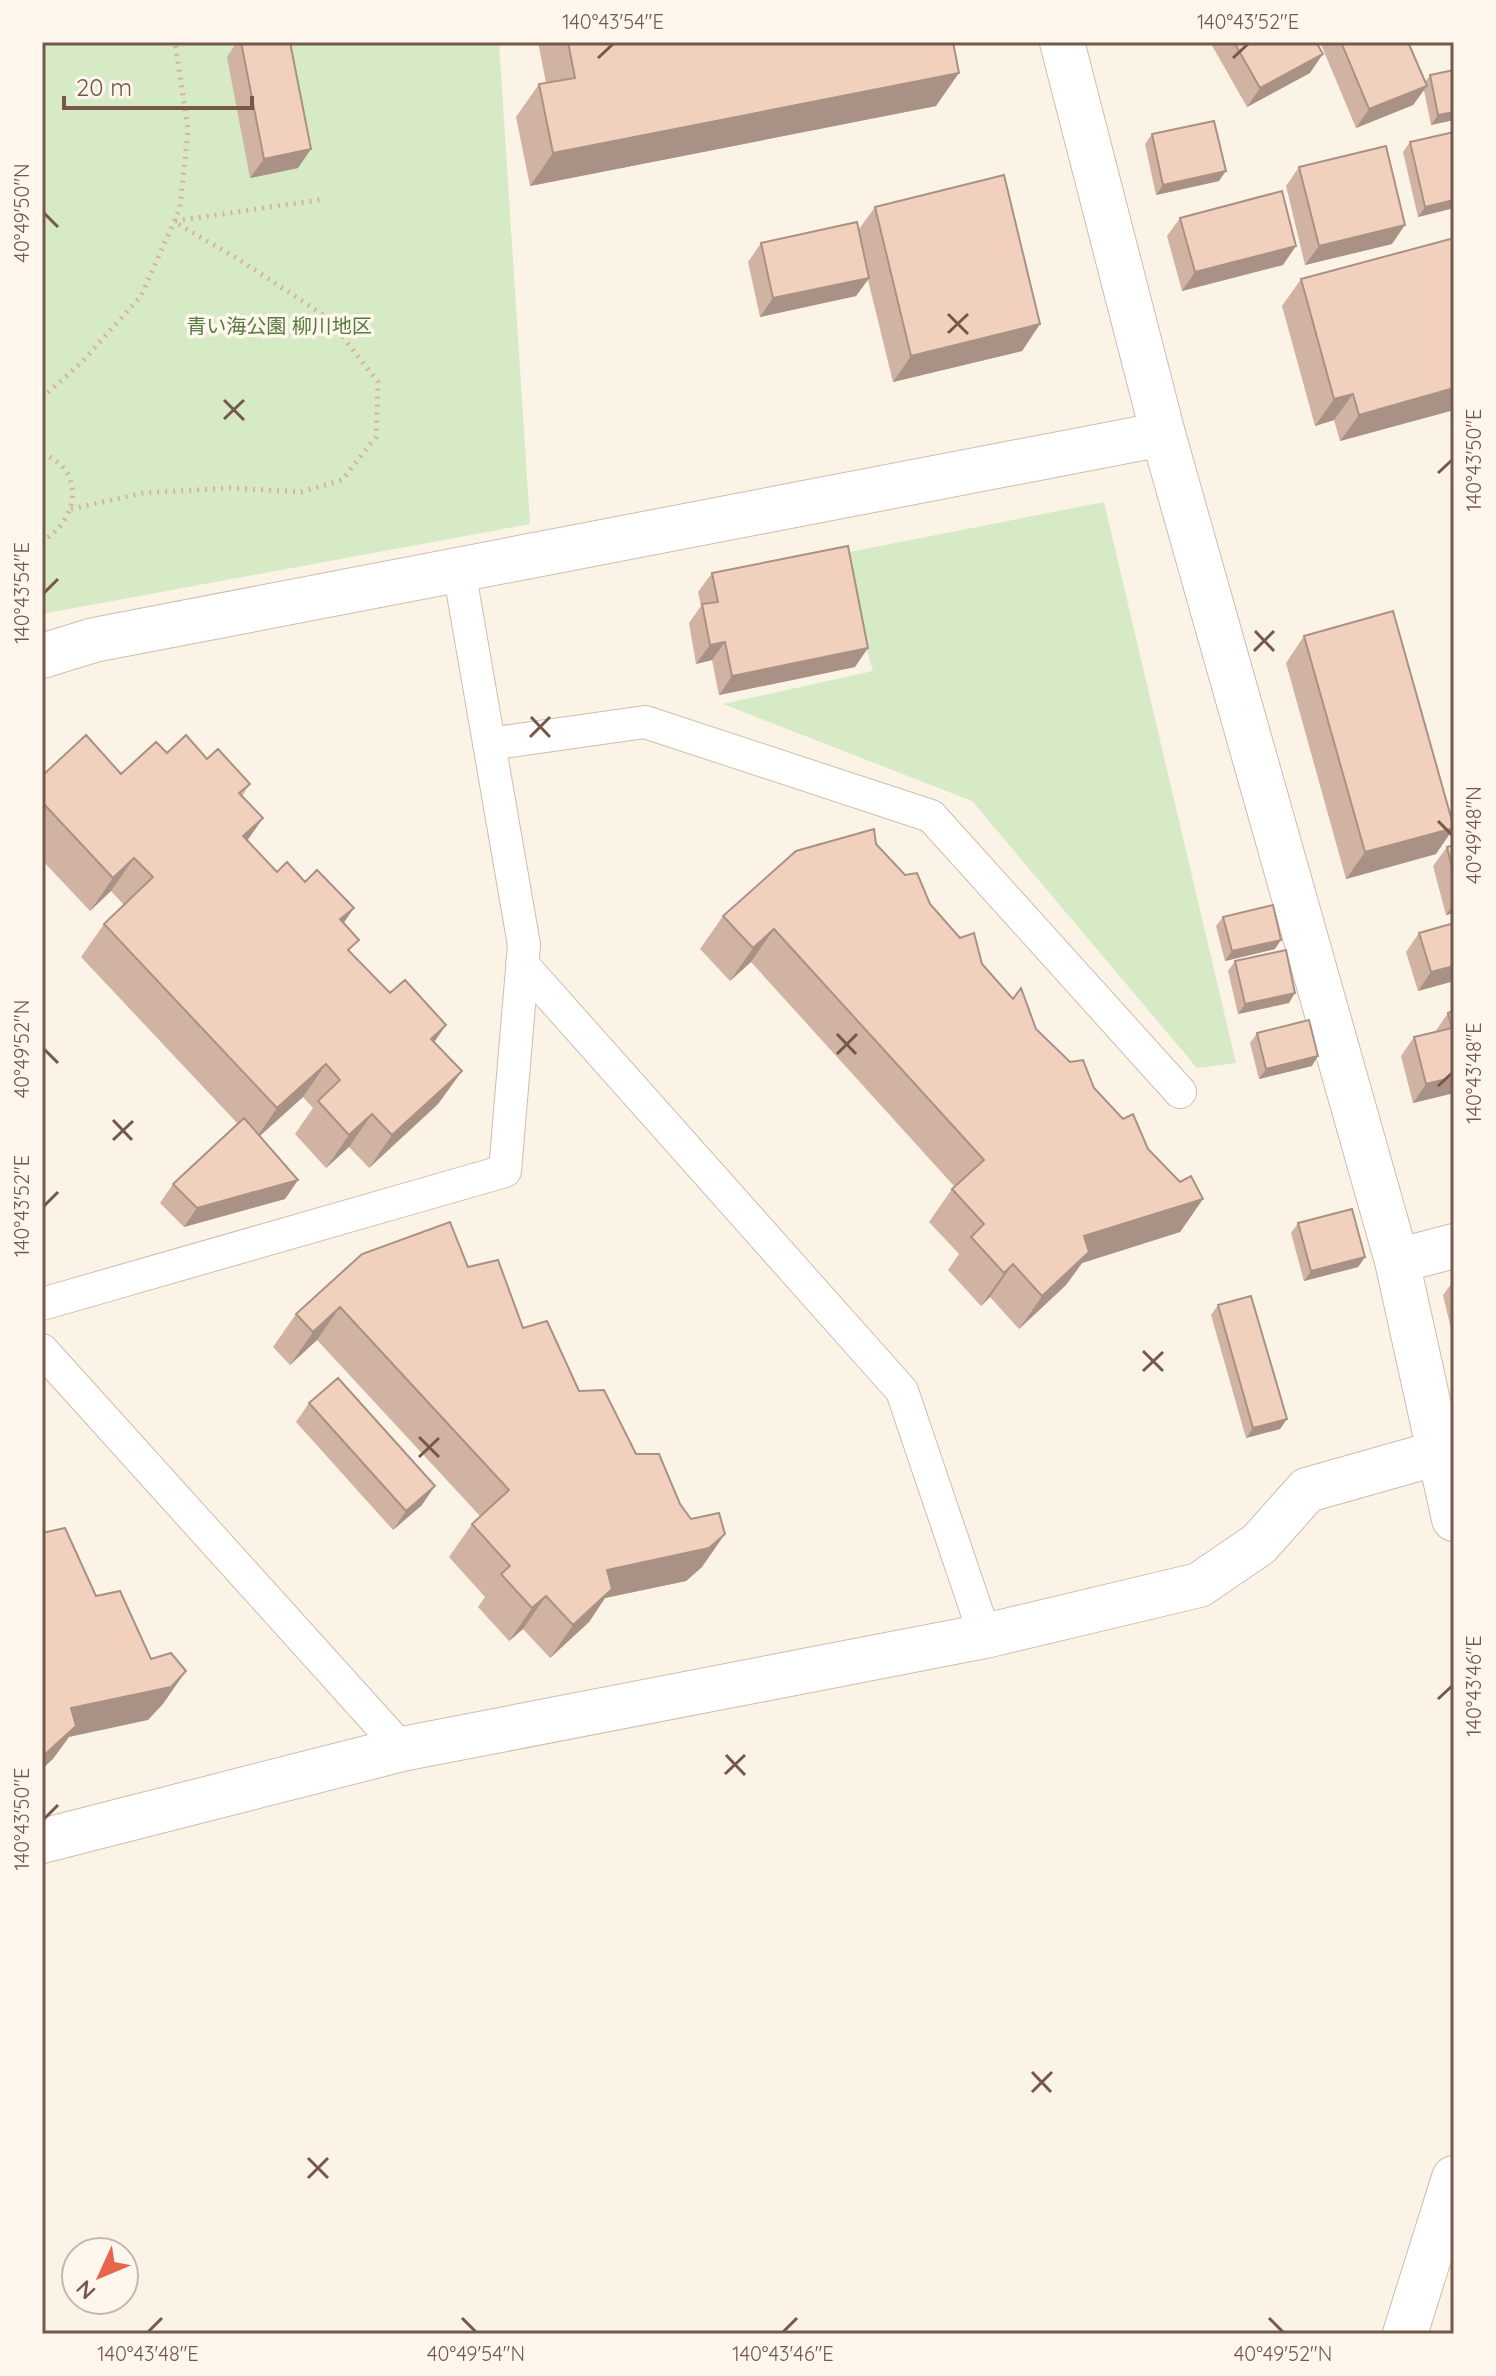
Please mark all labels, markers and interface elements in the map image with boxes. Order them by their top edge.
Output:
text: 140°43'54"E [562,9,664,34]
text: 140°43'52"E [1197,9,1299,34]
scale bar [64,60,252,110]
text: 20 m [76,72,132,102]
text: 40°49'50"N [9,163,34,263]
park label: 青い海公園 柳川地区 [186,313,372,338]
text: 140°43'50"E [1461,409,1486,511]
text: 140°43'54"E [9,542,34,644]
text: 40°49'48"N [1461,786,1486,884]
text: 40°49'52"N [9,1000,34,1098]
text: 140°43'48"E [1461,1022,1486,1124]
text: 140°43'52"E [9,1155,34,1257]
text: 140°43'46"E [1461,1635,1486,1737]
text: 140°43'50"E [9,1768,34,1870]
north arrow [60,2236,140,2316]
text: N [70,2274,101,2305]
text: 140°43'48"E [97,2341,199,2366]
text: 40°49'54"N [427,2341,525,2366]
text: 140°43'46"E [732,2341,834,2366]
text: 40°49'52"N [1234,2341,1332,2366]

